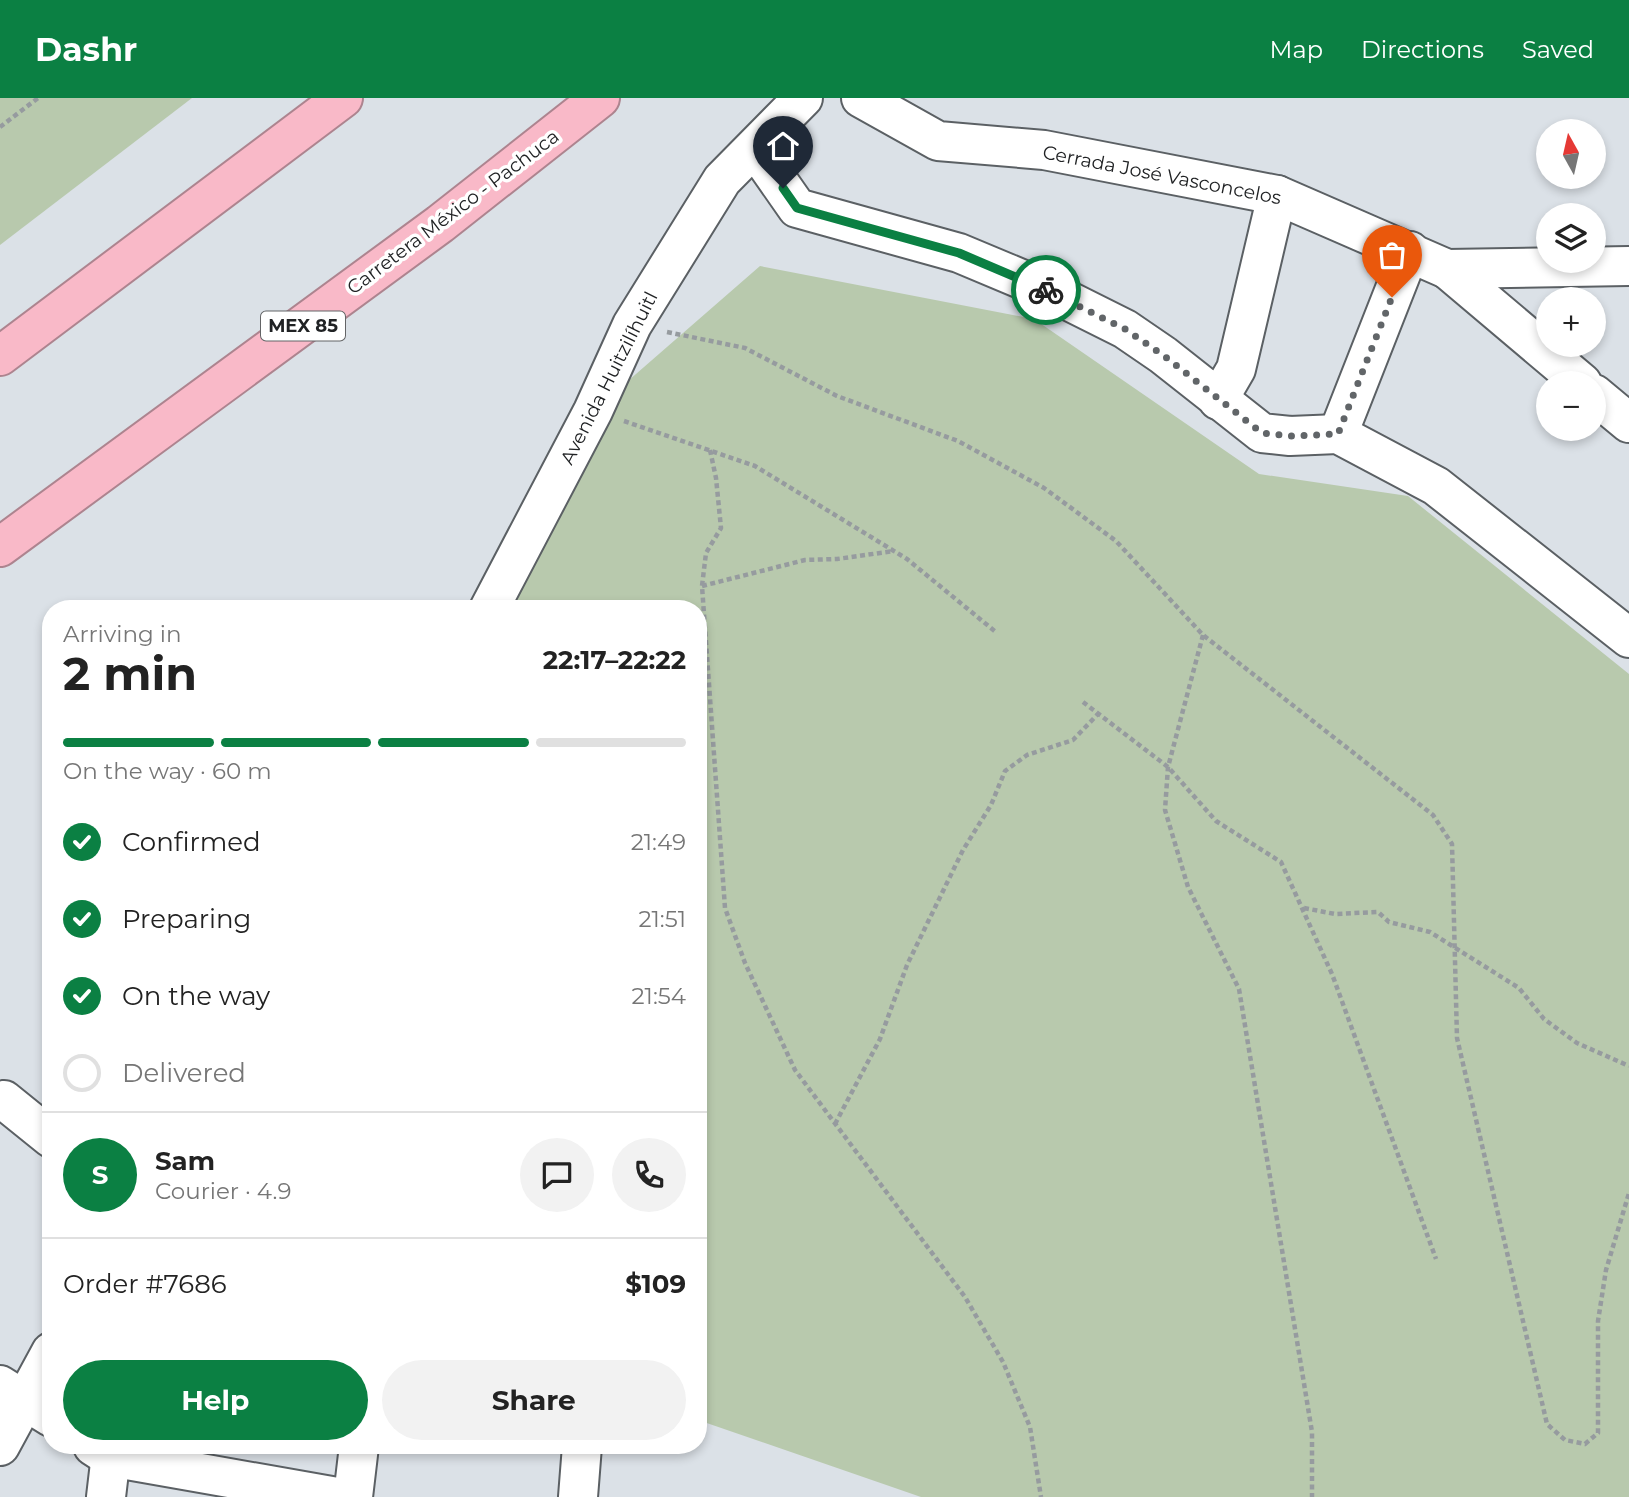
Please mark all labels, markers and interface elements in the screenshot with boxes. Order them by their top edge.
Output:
text: Dashr [35,29,137,69]
text: Map [1270,35,1323,64]
text: Directions [1361,35,1484,64]
text: Saved [1522,35,1594,64]
pin [753,116,813,188]
north arrow [1536,119,1606,189]
map controls [1536,119,1606,441]
street label: Carretera México - Pachuca [342,125,564,299]
icon: home [764,127,802,165]
street label: Cerrada José Vasconcelos [1041,141,1283,209]
button: layers [1536,203,1606,273]
pin [1362,225,1422,297]
icon: bag [1373,236,1411,274]
courier [1011,255,1081,325]
icon: bike [1027,271,1065,309]
button: + [1536,287,1606,357]
street label: Avenida Huitzilíhuitl [555,288,663,468]
road number: MEX 85 [261,311,345,340]
button: − [1536,371,1606,441]
text: Arriving in [63,620,182,648]
text: 22:17–22:22 [543,644,686,676]
text: 2 min [63,645,197,702]
text: On the way · 60 m [63,757,272,785]
icon: check [63,823,101,861]
text: Confirmed [122,826,261,858]
text: 21:49 [631,828,686,856]
icon: check [63,900,101,938]
text: Preparing [122,903,251,935]
text: 21:51 [638,905,686,933]
icon: check [63,977,101,1015]
text: On the way [122,980,270,1012]
text: 21:54 [632,982,686,1010]
text: Delivered [122,1057,246,1089]
button: chat [520,1138,594,1212]
button: phone [612,1138,686,1212]
text: Sam [155,1145,215,1177]
text: S [92,1159,108,1191]
text: Courier · 4.9 [155,1177,291,1205]
text: Order #7686 [63,1268,227,1300]
text: $109 [625,1268,686,1300]
button: Help [63,1360,368,1440]
button: Share [382,1360,686,1440]

